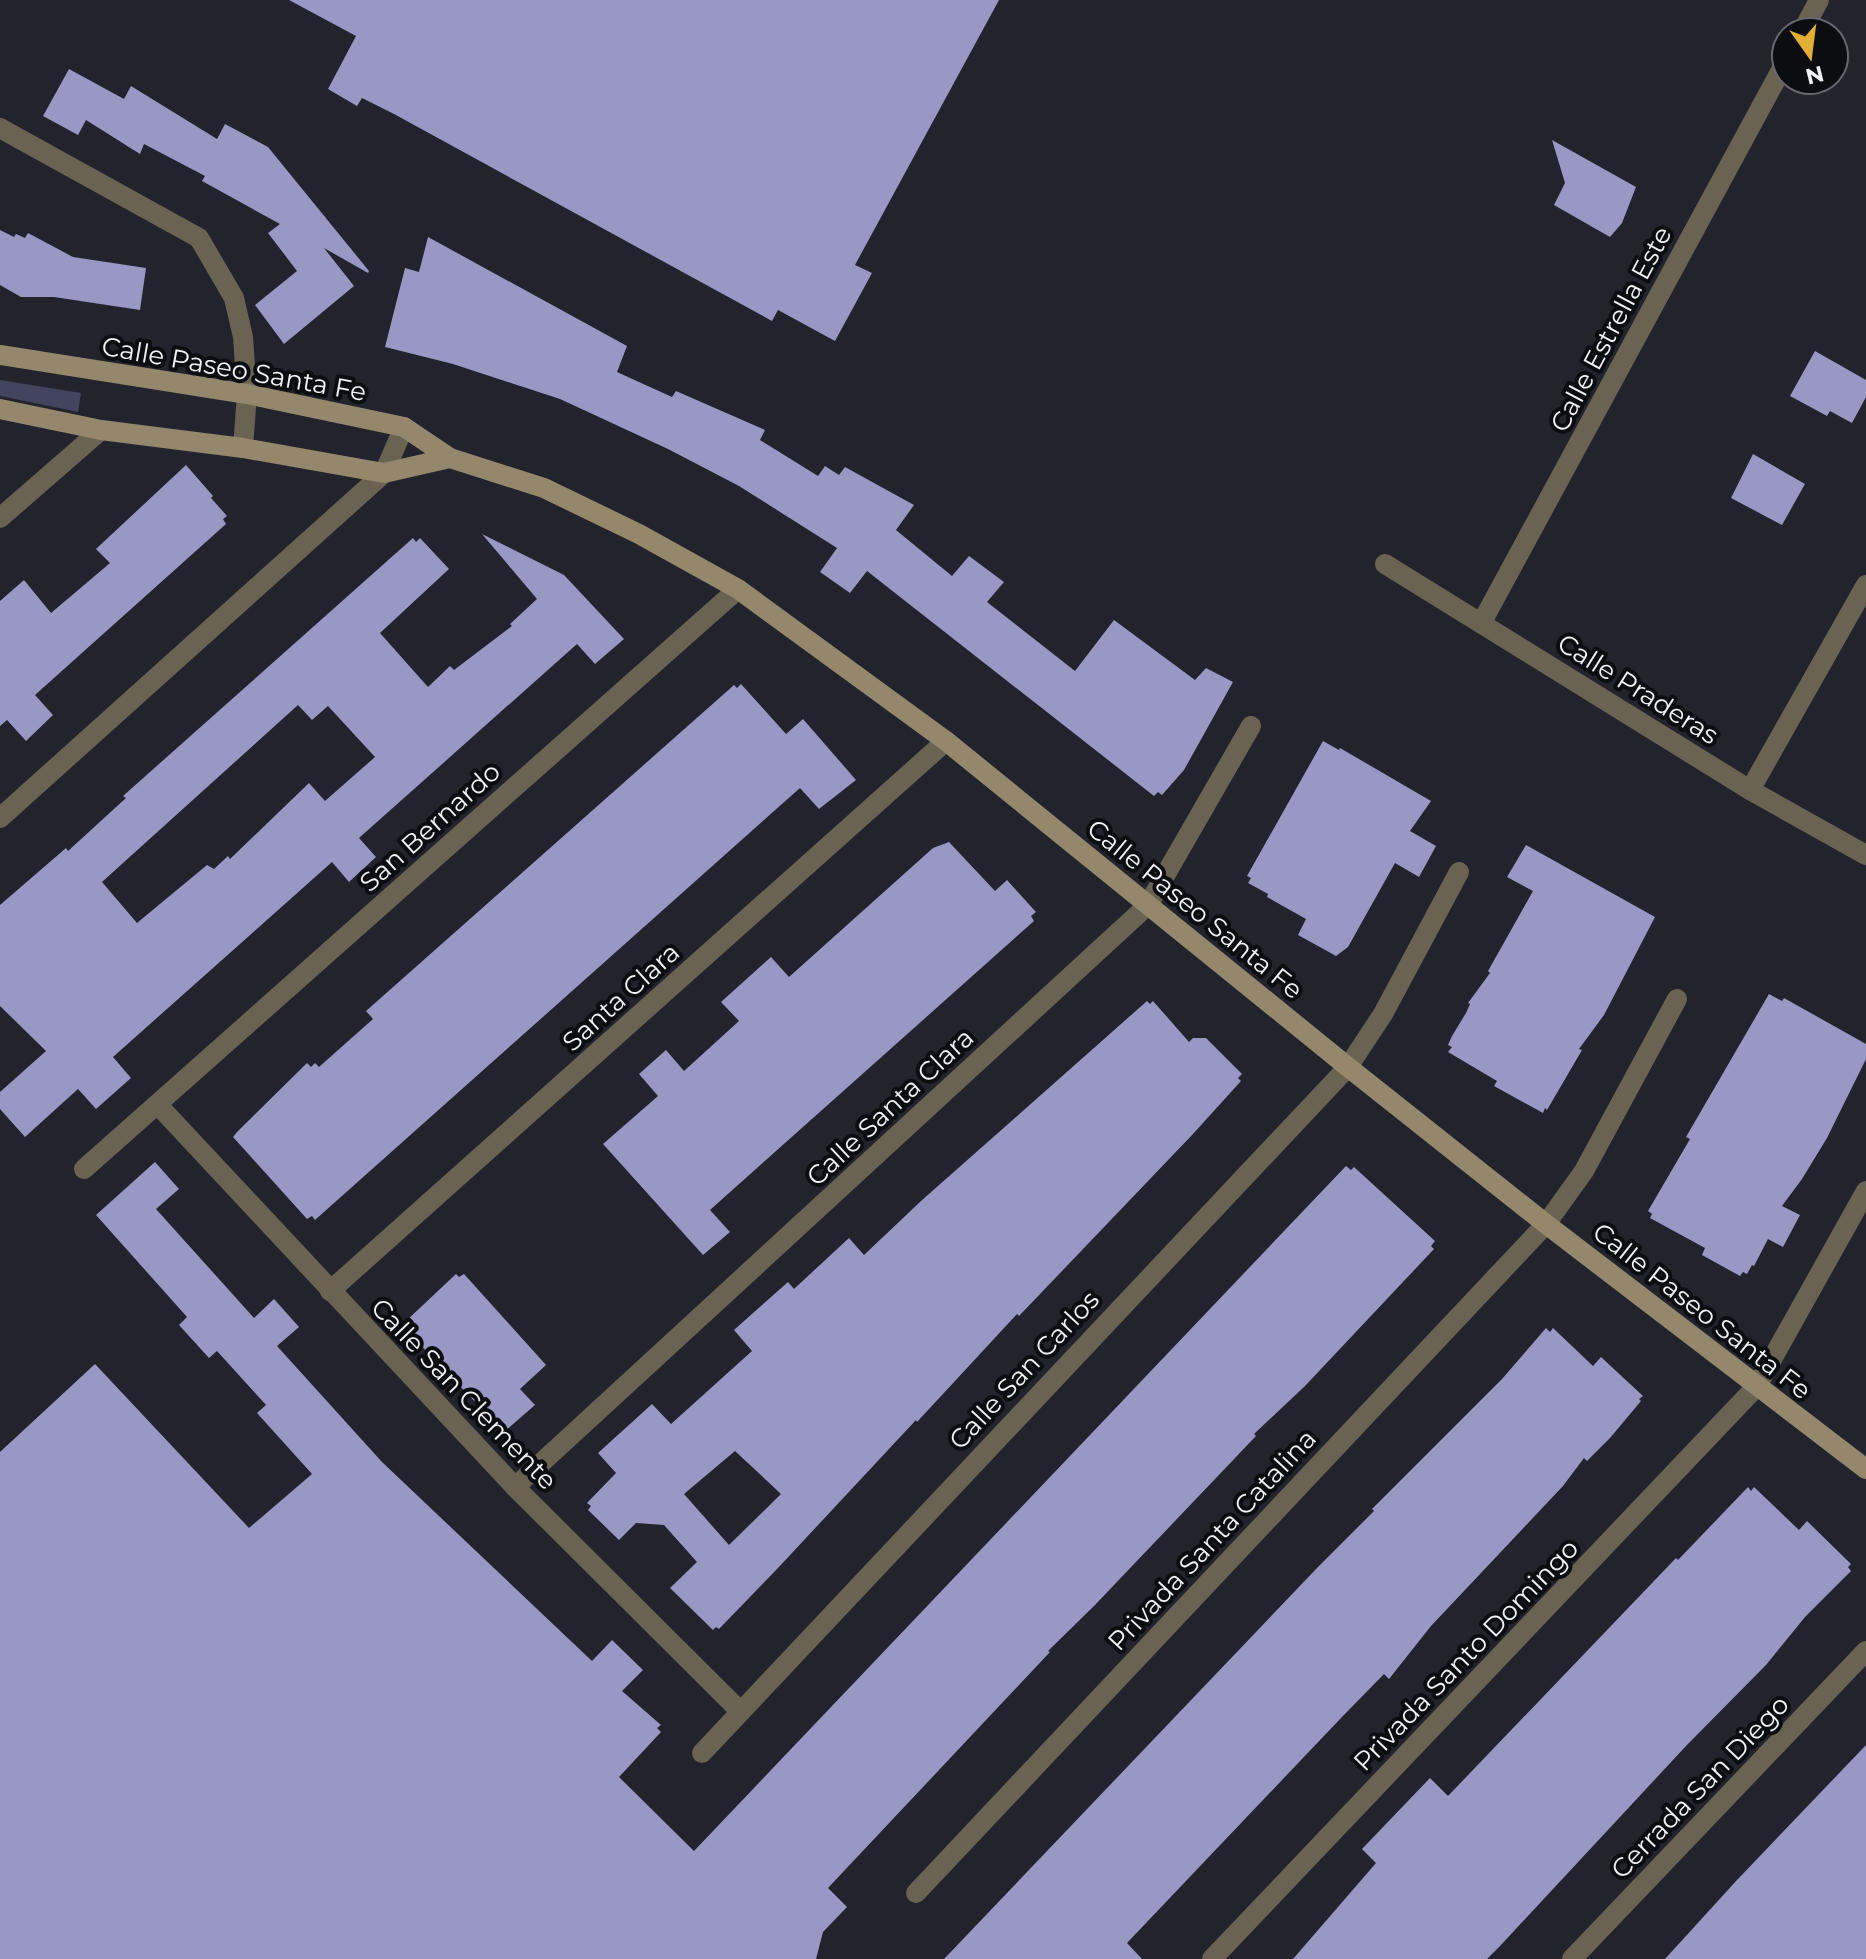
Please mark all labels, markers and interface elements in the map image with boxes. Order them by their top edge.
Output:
north arrow [1770,16,1850,96]
text: N [1803,60,1827,90]
street label: Calle Estrella Este [1543,221,1679,437]
street label: Calle Paseo Santa Fe [99,330,369,408]
street label: Calle Praderas [1552,627,1724,751]
street label: San Bernardo [353,755,507,899]
street label: Calle Paseo Santa Fe [1081,812,1309,1006]
street label: Santa Clara [556,936,686,1058]
street label: Calle Santa Clara [800,1021,980,1193]
street label: Calle Paseo Santa Fe [1587,1216,1817,1406]
street label: Calle San Carlos [942,1284,1106,1456]
street label: Calle San Clemente [364,1292,564,1496]
street label: Privada Santa Catalina [1101,1423,1323,1657]
street label: Privada Santo Domingo [1347,1532,1585,1778]
street label: Cerrada San Diego [1604,1689,1796,1885]

